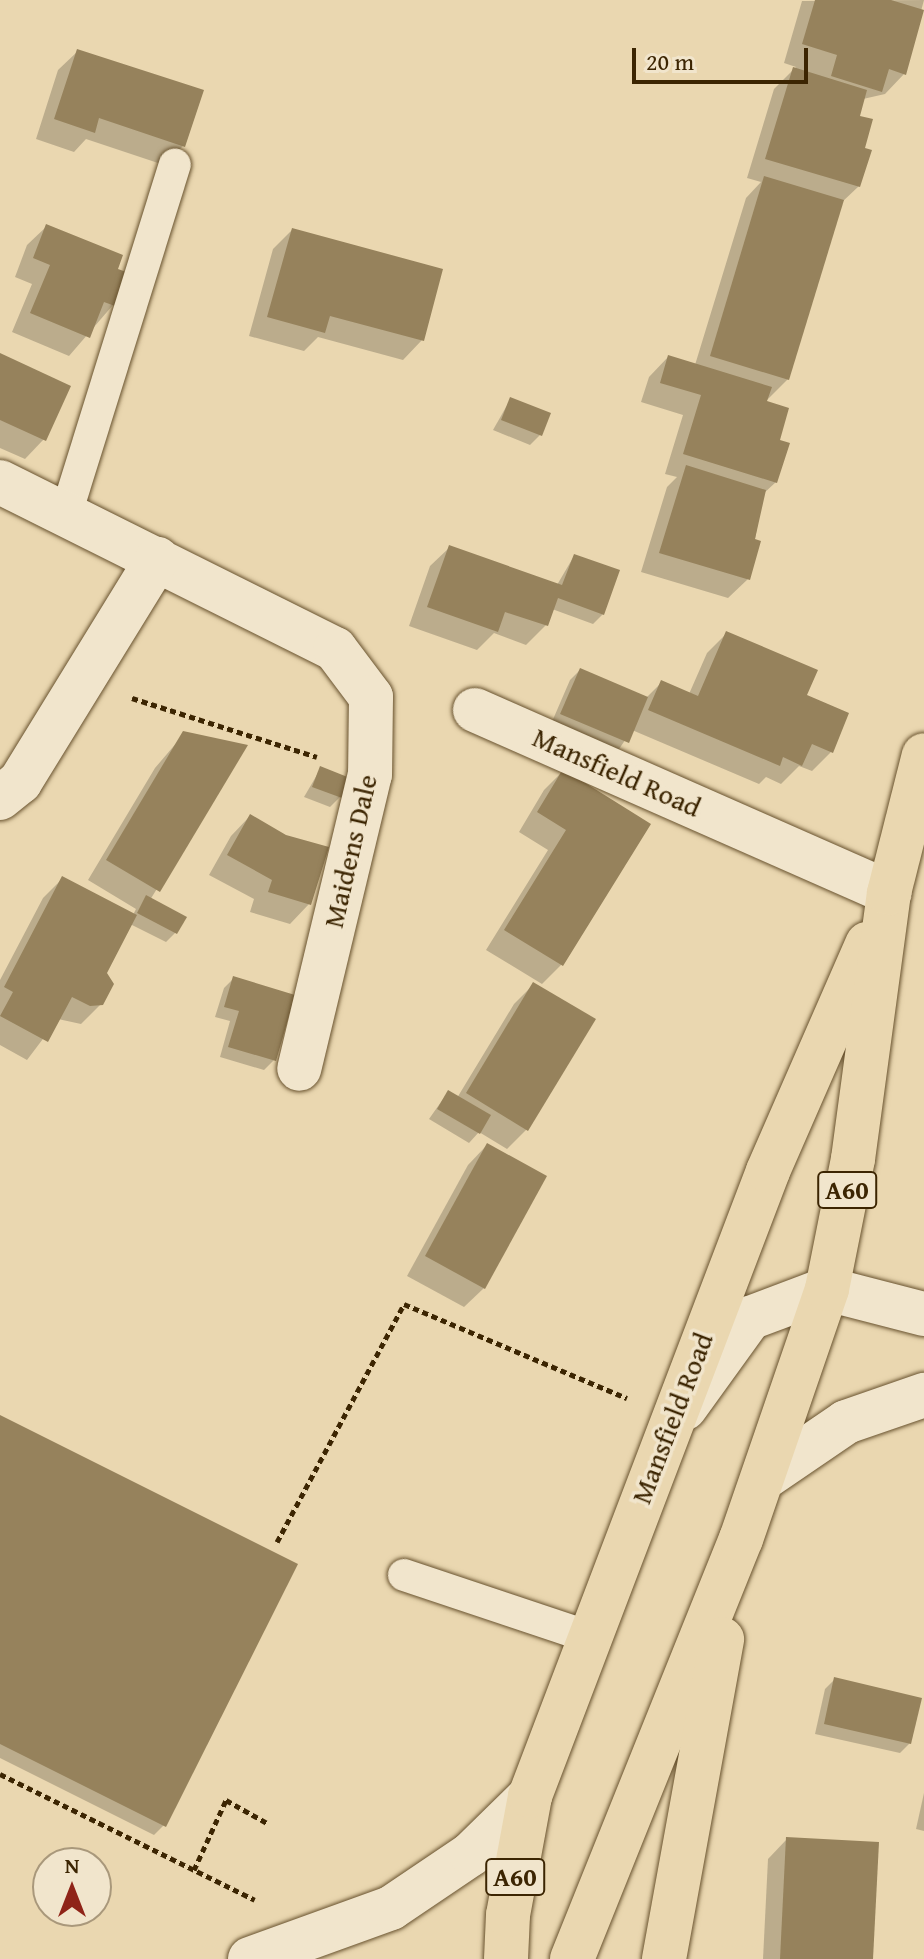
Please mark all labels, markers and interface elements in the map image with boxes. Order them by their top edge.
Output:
scale bar [636,32,812,82]
text: 20 m [646,44,694,79]
street label: Mansfield Road [528,720,706,824]
street label: Maidens Dale [316,771,384,931]
road number: A60 [817,1168,877,1212]
street label: Mansfield Road [624,1328,720,1508]
north arrow [32,1847,112,1927]
text: N [65,1849,79,1881]
road number: A60 [485,1855,545,1899]

